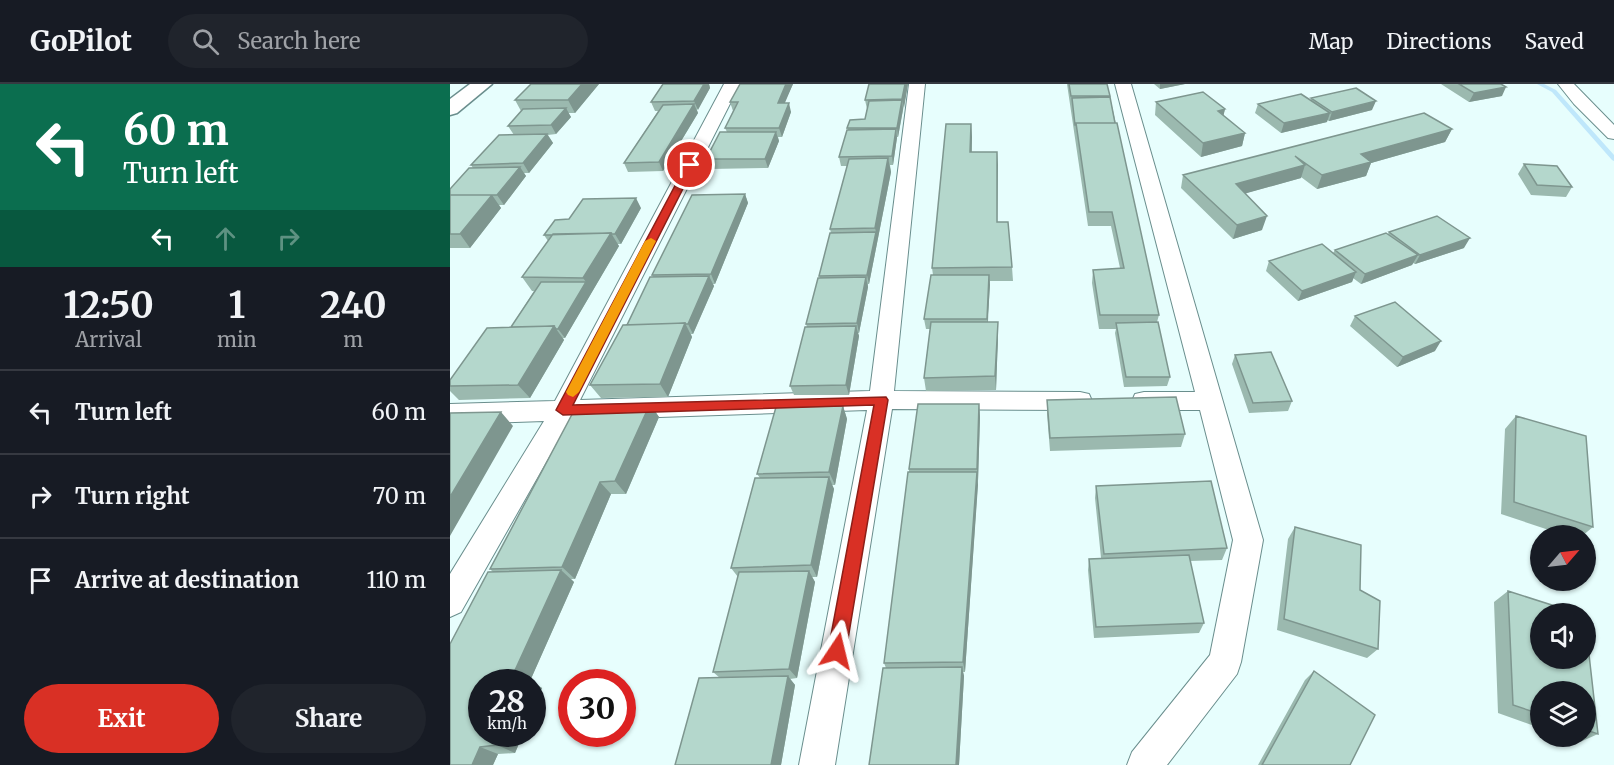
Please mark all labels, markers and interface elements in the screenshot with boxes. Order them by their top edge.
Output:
search box [168,14,588,68]
text: GoPilot [30,23,132,59]
icon: search [189,25,222,58]
text: Search here [237,27,361,55]
text: Map [1309,28,1353,55]
text: Directions [1386,28,1491,55]
text: Saved [1524,28,1584,55]
text: 60 m [123,104,229,156]
icon: left [24,108,102,186]
pin [664,139,715,190]
icon: arrive [673,148,706,181]
text: Turn left [123,156,238,190]
icon: left [146,222,179,255]
icon: ahead [209,222,242,255]
icon: right [272,222,305,255]
text: 12:50 [63,283,154,328]
text: 1 [228,283,245,328]
text: 240 [320,283,387,328]
text: Arrival [75,327,142,352]
text: min [217,327,257,352]
text: m [343,327,363,352]
icon: left [24,396,57,429]
text: Turn left [75,398,172,426]
text: 60 m [372,398,426,426]
icon: right [24,480,57,513]
text: Turn right [75,482,189,510]
text: 70 m [373,482,426,510]
north arrow [1530,525,1596,591]
map controls [1530,525,1596,747]
icon: arrive [24,564,57,597]
text: Arrive at destination [75,566,299,594]
text: 110 m [367,566,426,594]
button: sound [1530,603,1596,669]
position arrow [805,619,869,683]
speed limit sign: 30 [558,669,636,747]
button: layers [1530,681,1596,747]
text: 28 [489,682,525,720]
button: Exit [24,684,219,753]
button: Share [231,684,426,753]
text: km/h [487,714,527,733]

